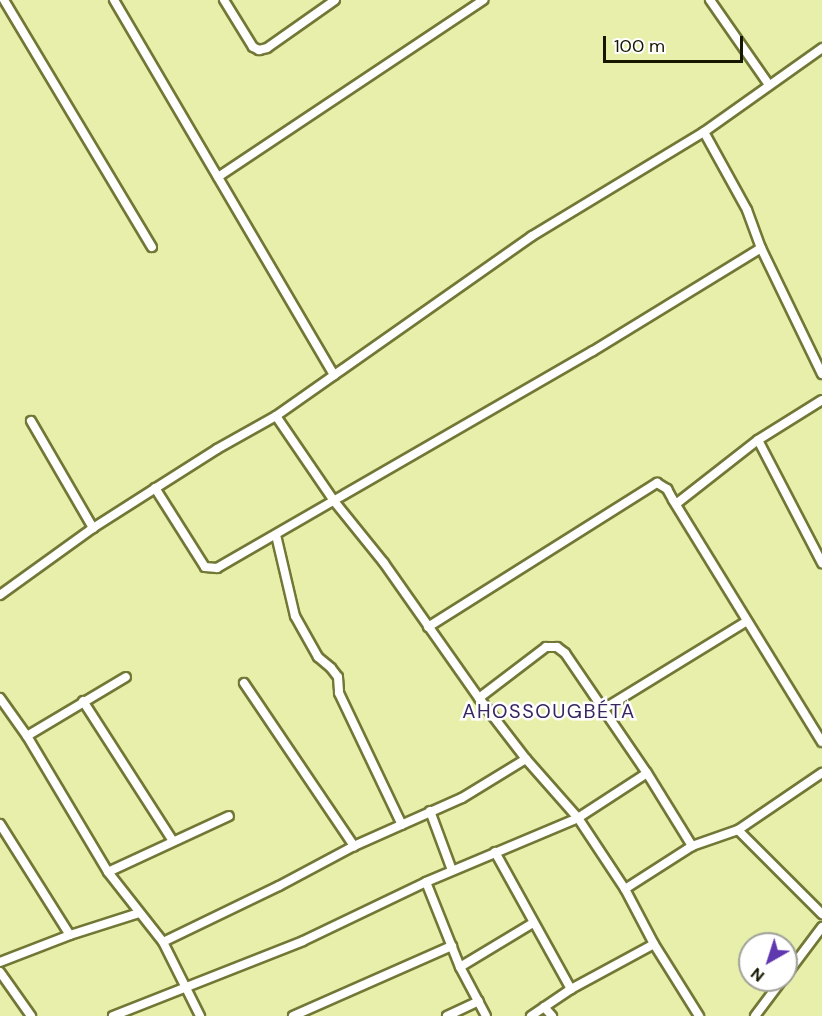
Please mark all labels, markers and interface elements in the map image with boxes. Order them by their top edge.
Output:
scale bar [606,24,746,62]
text: 100 m [614,34,665,58]
district label: AHOSSOUGBÉTA [462,699,636,723]
north arrow [738,932,798,992]
text: N [746,963,769,987]

